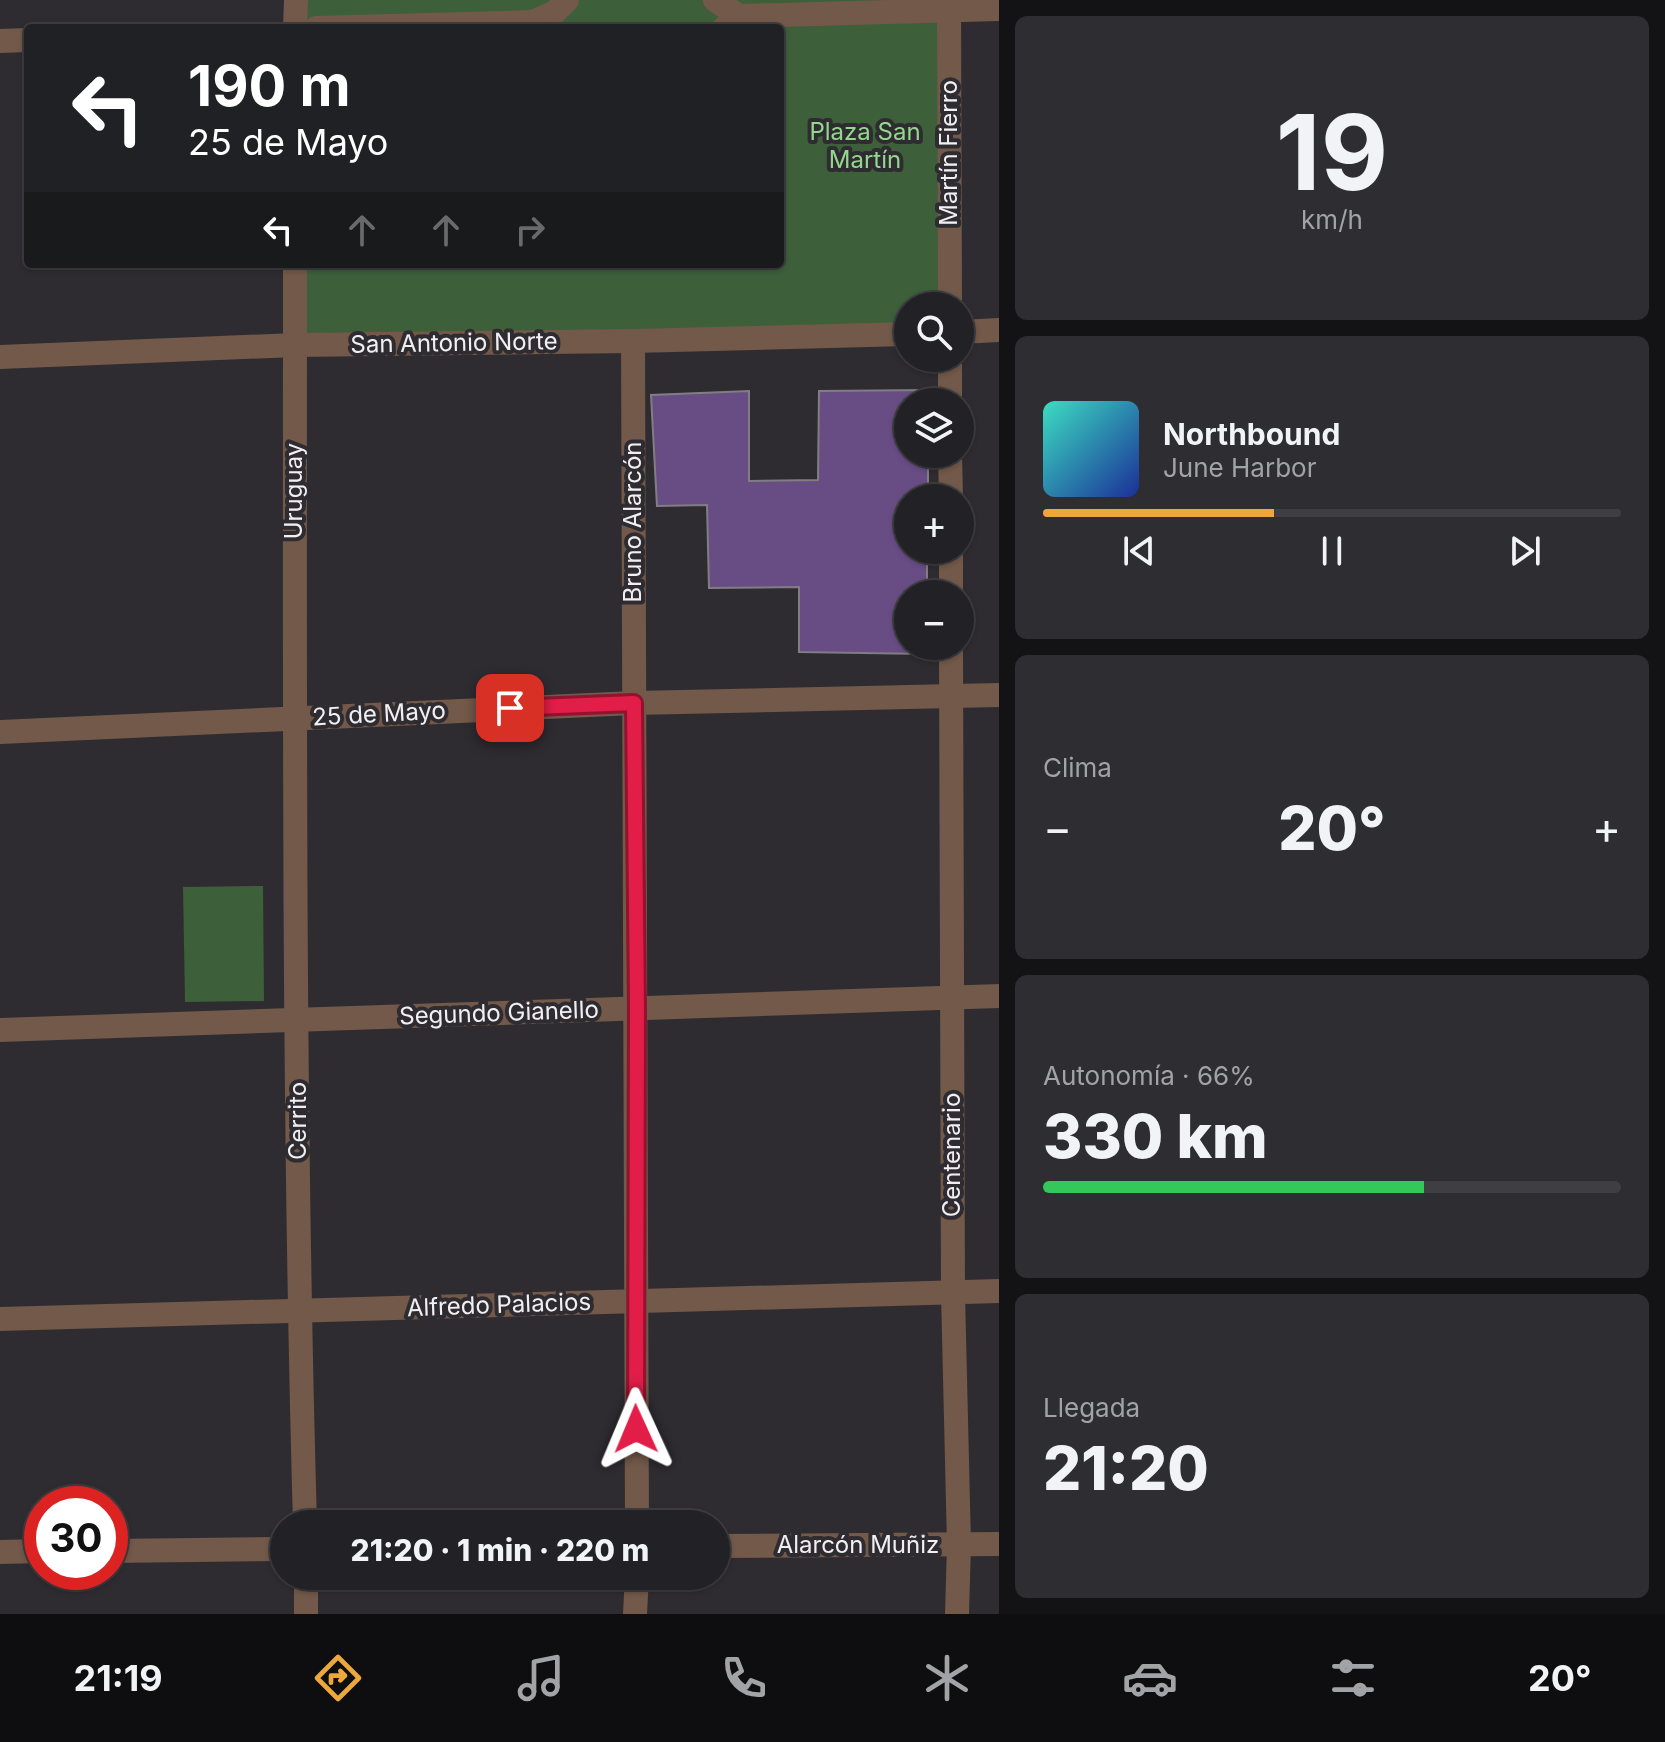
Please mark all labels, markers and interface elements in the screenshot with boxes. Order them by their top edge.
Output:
text: 190 m [188,52,351,120]
icon: left [56,56,160,160]
street label: Martín Fierro [934,80,963,226]
text: 19 [1276,89,1388,215]
park label: Plaza San Martín [809,117,921,174]
text: 25 de Mayo [188,120,388,164]
text: km/h [1301,204,1363,235]
icon: left [256,208,300,252]
icon: ahead [340,208,384,252]
icon: ahead [424,208,468,252]
icon: right [508,208,552,252]
map controls [894,292,974,660]
button: search [894,292,974,372]
street label: San Antonio Norte [350,326,558,359]
button: layers [894,388,974,468]
text: Northbound [1163,416,1340,452]
street label: Bruno Alarcón [618,441,647,603]
street label: Uruguay [279,443,308,539]
text: June Harbor [1163,452,1316,483]
button: + [894,484,974,564]
icon: previous [1117,529,1161,573]
icon: pause [1310,529,1354,573]
icon: next [1503,529,1547,573]
button: − [894,580,974,660]
pin [476,674,544,742]
icon: arrive [488,686,532,730]
street label: 25 de Mayo [311,696,446,731]
text: Clima [1043,752,1112,783]
text: 20° [1278,792,1386,864]
text: − [1043,801,1072,855]
text: + [1592,801,1621,855]
street label: Segundo Gianello [399,995,599,1030]
text: Autonomía · 66% [1043,1060,1255,1091]
street label: Cerrito [283,1082,312,1160]
street label: Centenario [937,1093,966,1217]
text: 330 km [1043,1100,1268,1172]
street label: Alfredo Palacios [406,1287,592,1322]
position arrow [594,1387,678,1471]
text: Llegada [1043,1392,1140,1423]
text: 21:20 [1043,1432,1209,1504]
speed limit sign: 30 [24,1486,128,1590]
street label: Alarcón Muñiz [777,1530,939,1559]
text: 21:20 · 1 min · 220 m [351,1532,649,1568]
icon: directions [310,1650,366,1706]
icon: music [513,1650,569,1706]
icon: phone [716,1650,772,1706]
icon: climate [919,1650,975,1706]
icon: car [1122,1650,1178,1706]
icon: filters [1325,1650,1381,1706]
text: 21:19 [74,1656,163,1700]
text: 20° [1528,1656,1591,1700]

